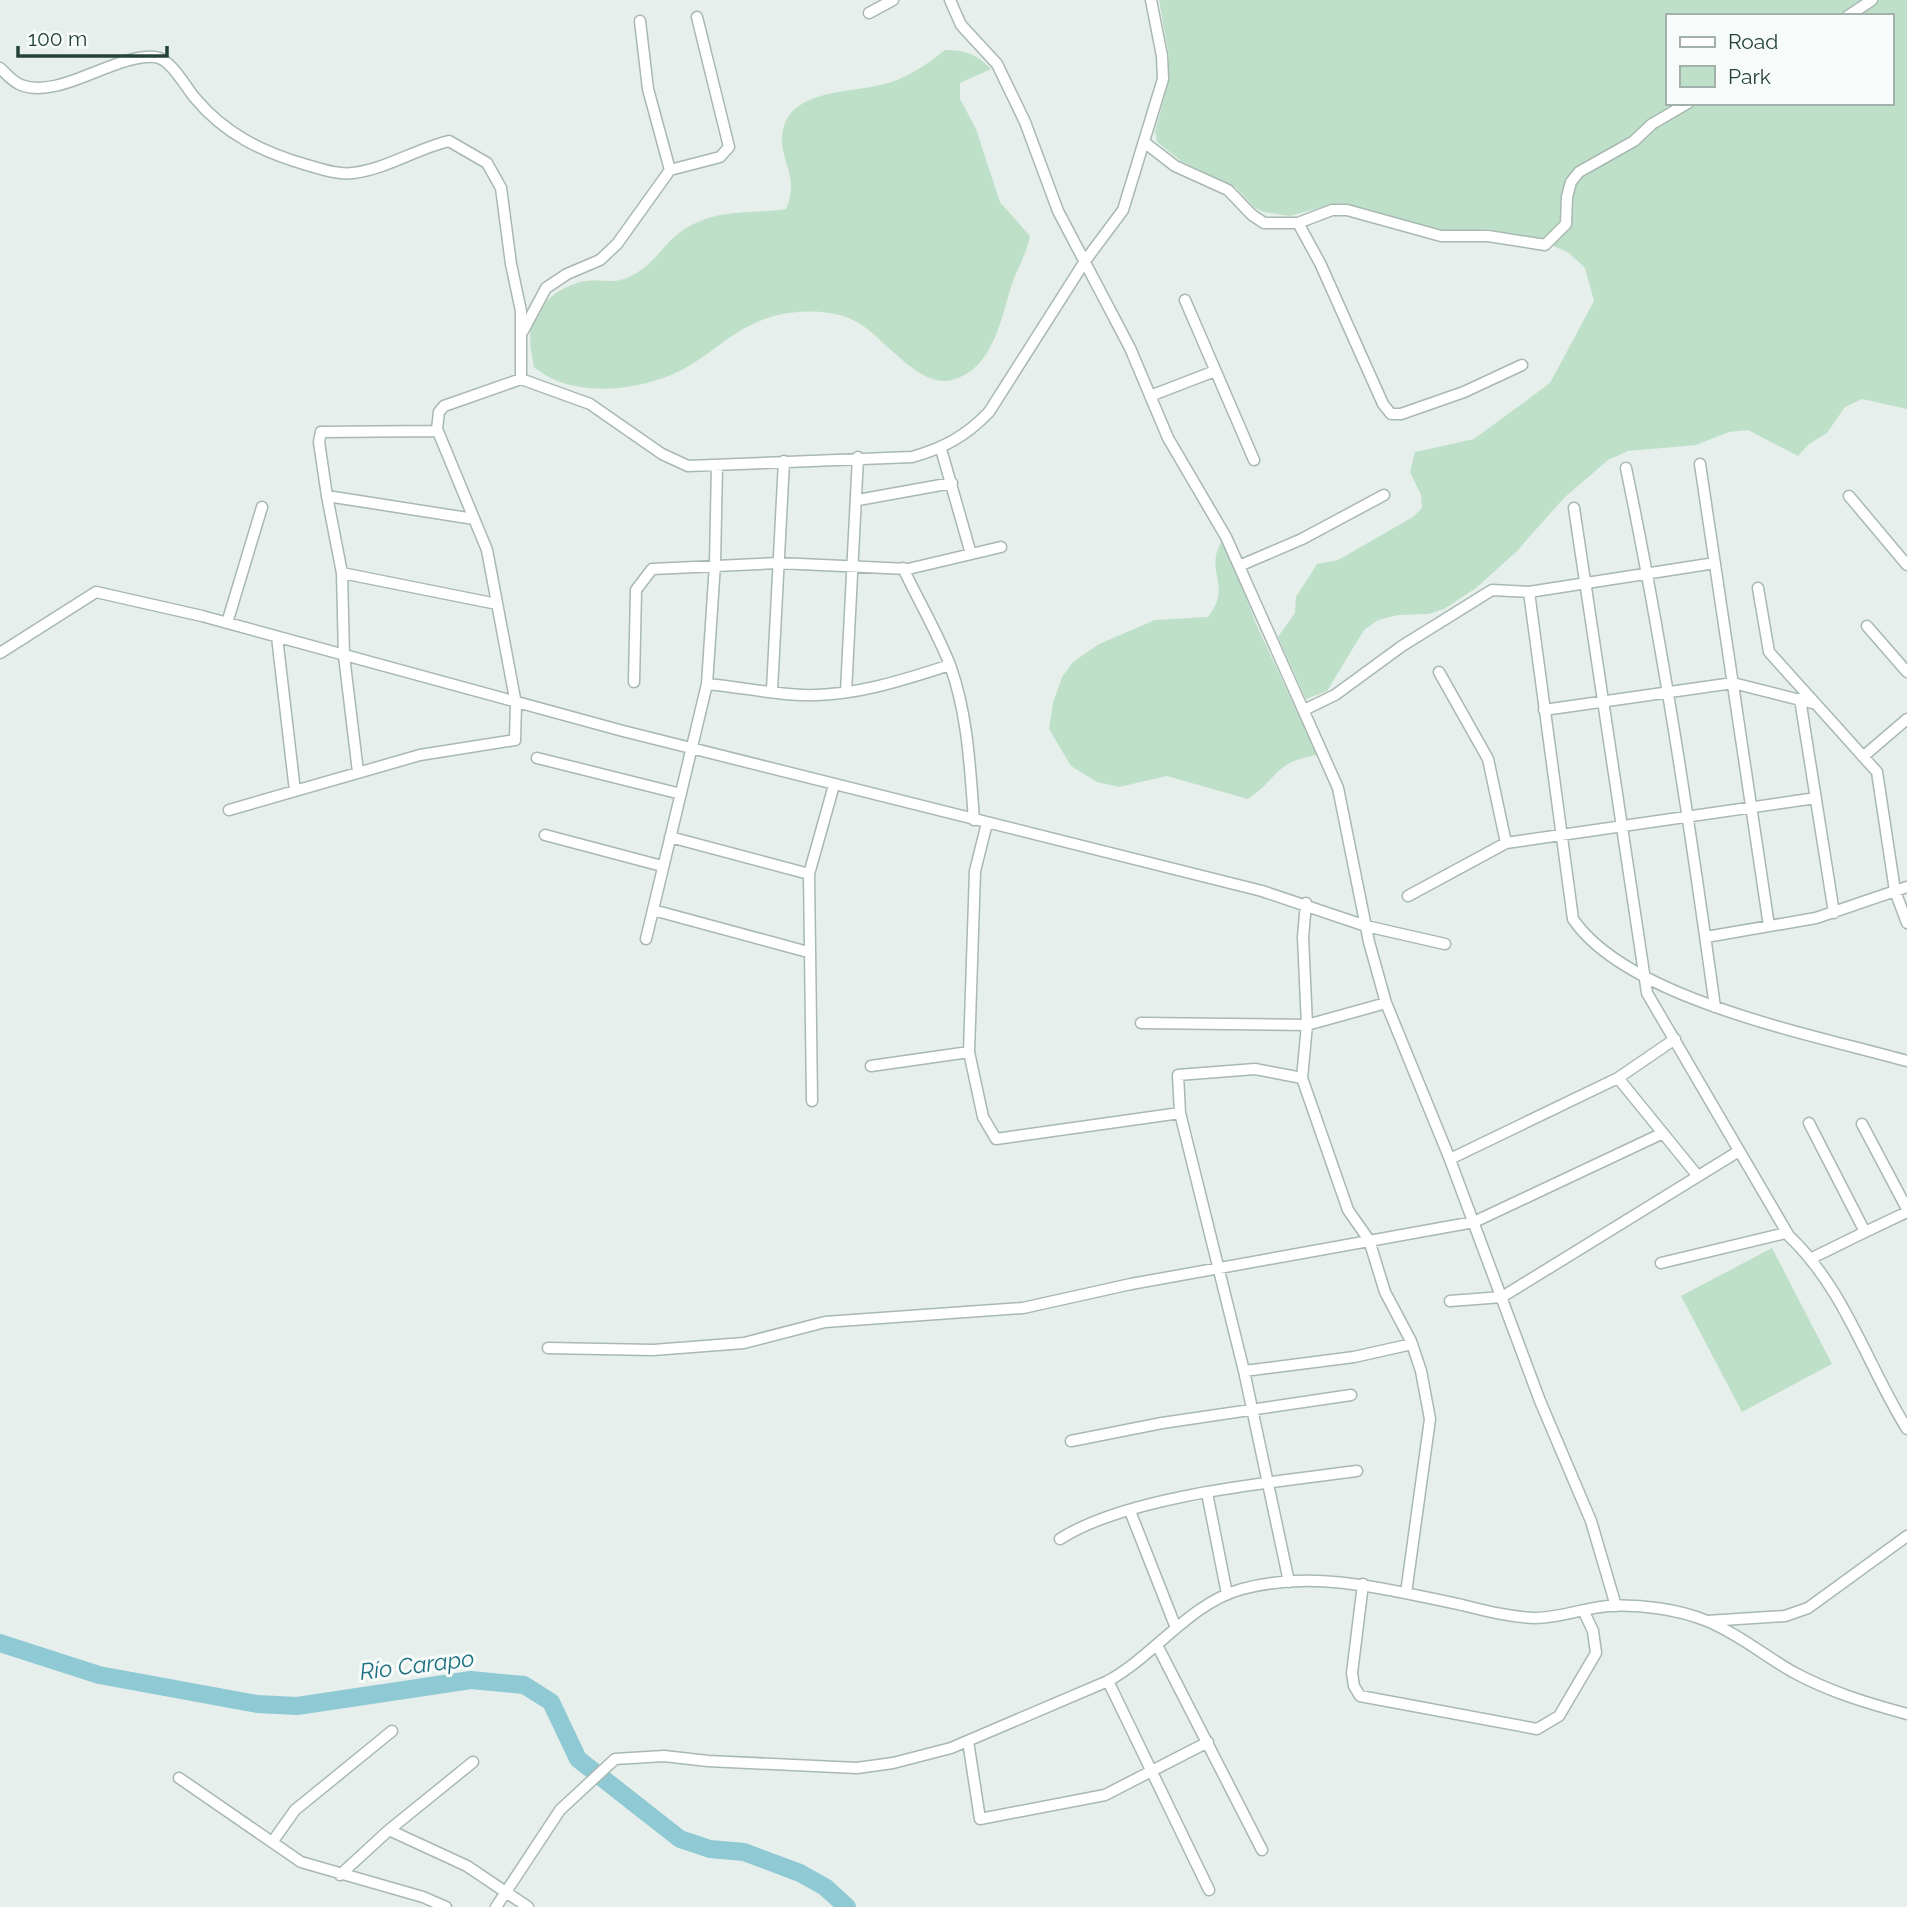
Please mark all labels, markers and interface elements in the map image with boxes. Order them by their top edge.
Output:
scale bar [18,14,166,58]
legend [1666,14,1893,105]
text: 100 m [28,26,87,51]
text: Road [1728,29,1778,54]
text: Park [1728,64,1771,89]
water label: Río Carapo [358,1644,476,1685]

